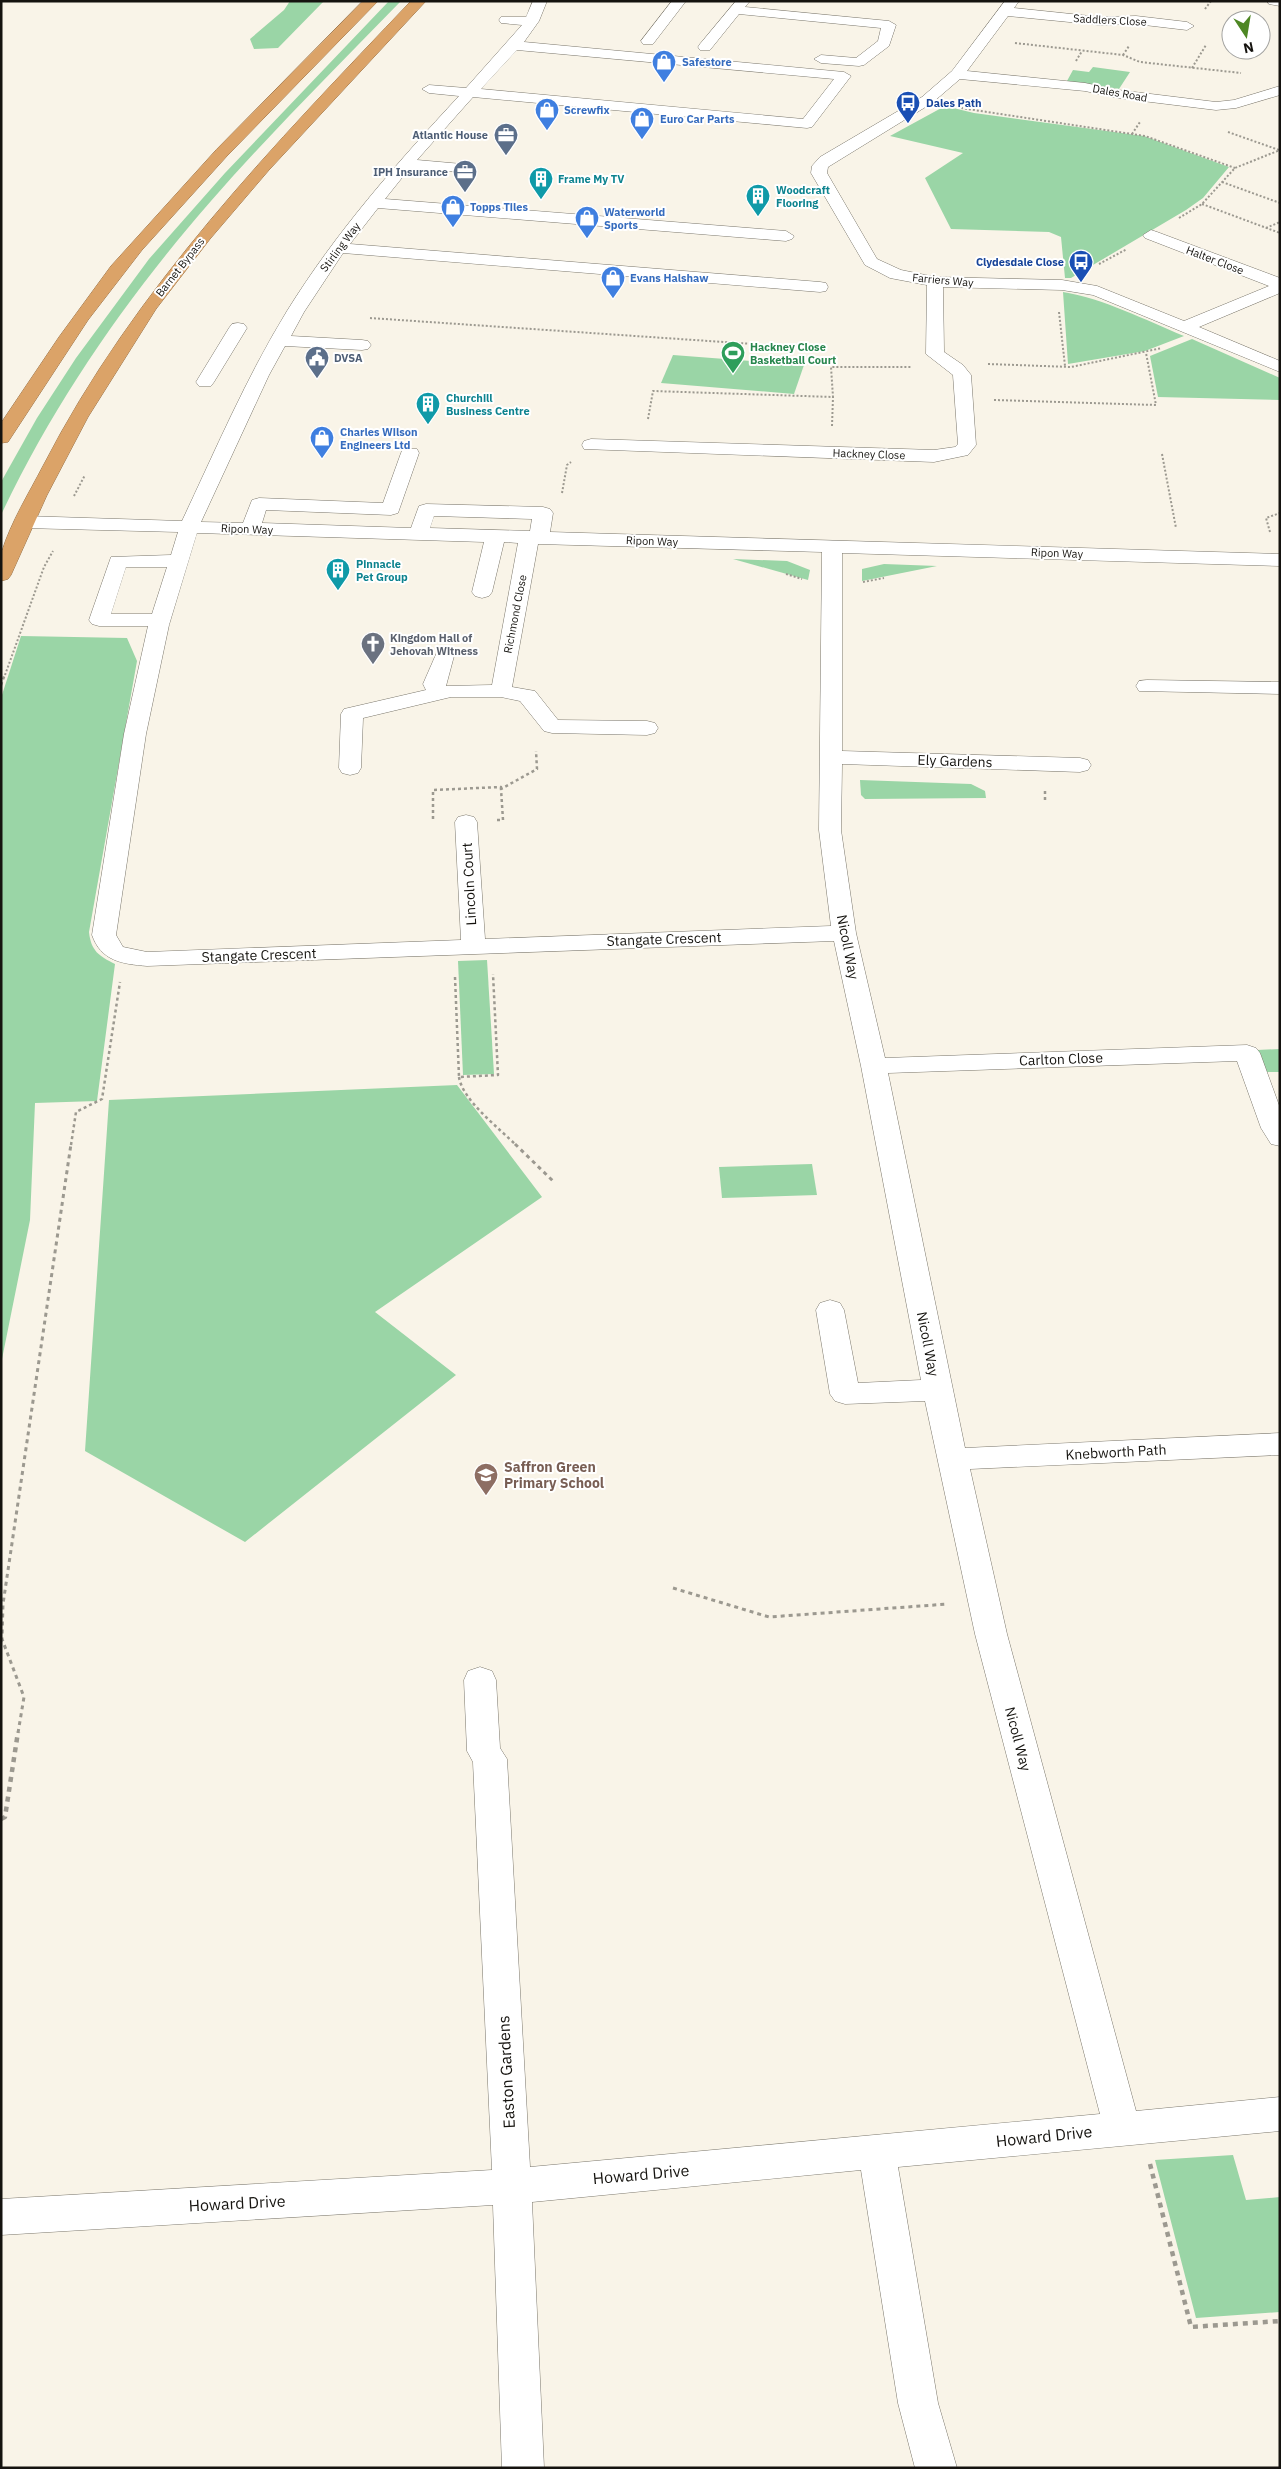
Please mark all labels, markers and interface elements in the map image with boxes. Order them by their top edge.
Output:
north arrow [1221,10,1271,60]
street label: Saddlers Close [1073,11,1147,29]
text: N [1242,38,1256,58]
shop icon: Safestore [651,49,677,83]
place label: Safestore [682,55,732,69]
street label: Dales Road [1091,81,1149,105]
bus stop icon: Dales Path [895,90,921,124]
place label: Dales Path [926,96,982,110]
shop icon: Screwfix [534,97,560,131]
place label: Screwfix [564,103,610,117]
shop icon: Euro Car Parts [629,106,655,140]
place label: Euro Car Parts [660,112,735,126]
office icon: Atlantic House [493,122,519,156]
place label: Atlantic House [412,128,488,142]
office icon: IPH Insurance [452,159,478,193]
place label: IPH Insurance [373,165,448,179]
building icon: Frame My TV [528,166,554,200]
place label: Frame My TV [558,172,624,186]
building icon: Woodcraft Flooring [745,183,771,217]
place label: Woodcraft Flooring [776,183,830,210]
shop icon: Topps Tiles [440,194,466,228]
place label: Topps Tiles [470,200,529,214]
shop icon: Waterworld Sports [574,205,600,239]
place label: Waterworld Sports [604,205,665,232]
street label: Stirling Way [317,219,363,275]
street label: Barnet Bypass [153,235,207,299]
street label: Halter Close [1184,243,1246,277]
bus stop icon: Clydesdale Close [1068,249,1094,283]
place label: Clydesdale Close [976,255,1064,269]
shop icon: Evans Halshaw [600,265,626,299]
street label: Farriers Way [912,270,975,290]
place label: Evans Halshaw [630,271,709,285]
sports icon: Hackney Close Basketball Court [720,340,746,374]
place label: Hackney Close Basketball Court [750,340,836,367]
public building icon: DVSA [304,345,330,379]
place label: DVSA [334,351,363,365]
building icon: Churchill Business Centre [415,391,441,425]
place label: Churchill Business Centre [446,391,530,418]
shop icon: Charles Wilson Engineers Ltd [309,425,335,459]
place label: Charles Wilson Engineers Ltd [340,425,418,452]
street label: Hackney Close [832,446,906,462]
street label: Ripon Way [221,521,274,537]
street label: Ripon Way [626,533,679,549]
street label: Ripon Way [1031,545,1084,561]
building icon: Pinnacle Pet Group [325,557,351,591]
place label: Pinnacle Pet Group [356,557,408,584]
street label: Richmond Close [501,573,529,655]
church icon: Kingdom Hall of Jehovah Witness [360,631,386,665]
place label: Kingdom Hall of Jehovah Witness [390,631,478,658]
street label: Ely Gardens [917,751,993,771]
street label: Lincoln Court [458,842,480,926]
street label: Nicoll Way [833,913,863,981]
street label: Stangate Crescent [606,928,722,950]
street label: Stangate Crescent [201,944,317,966]
street label: Carlton Close [1019,1049,1104,1069]
street label: Nicoll Way [913,1310,943,1378]
street label: Knebworth Path [1065,1440,1167,1464]
place label: Saffron Green Primary School [504,1458,604,1492]
school or university icon: Saffron Green Primary School [473,1462,499,1496]
street label: Nicoll Way [1001,1705,1035,1773]
street label: Easton Gardens [493,2015,519,2129]
street label: Howard Drive [995,2121,1093,2151]
street label: Howard Drive [592,2160,690,2188]
street label: Howard Drive [188,2190,286,2216]

